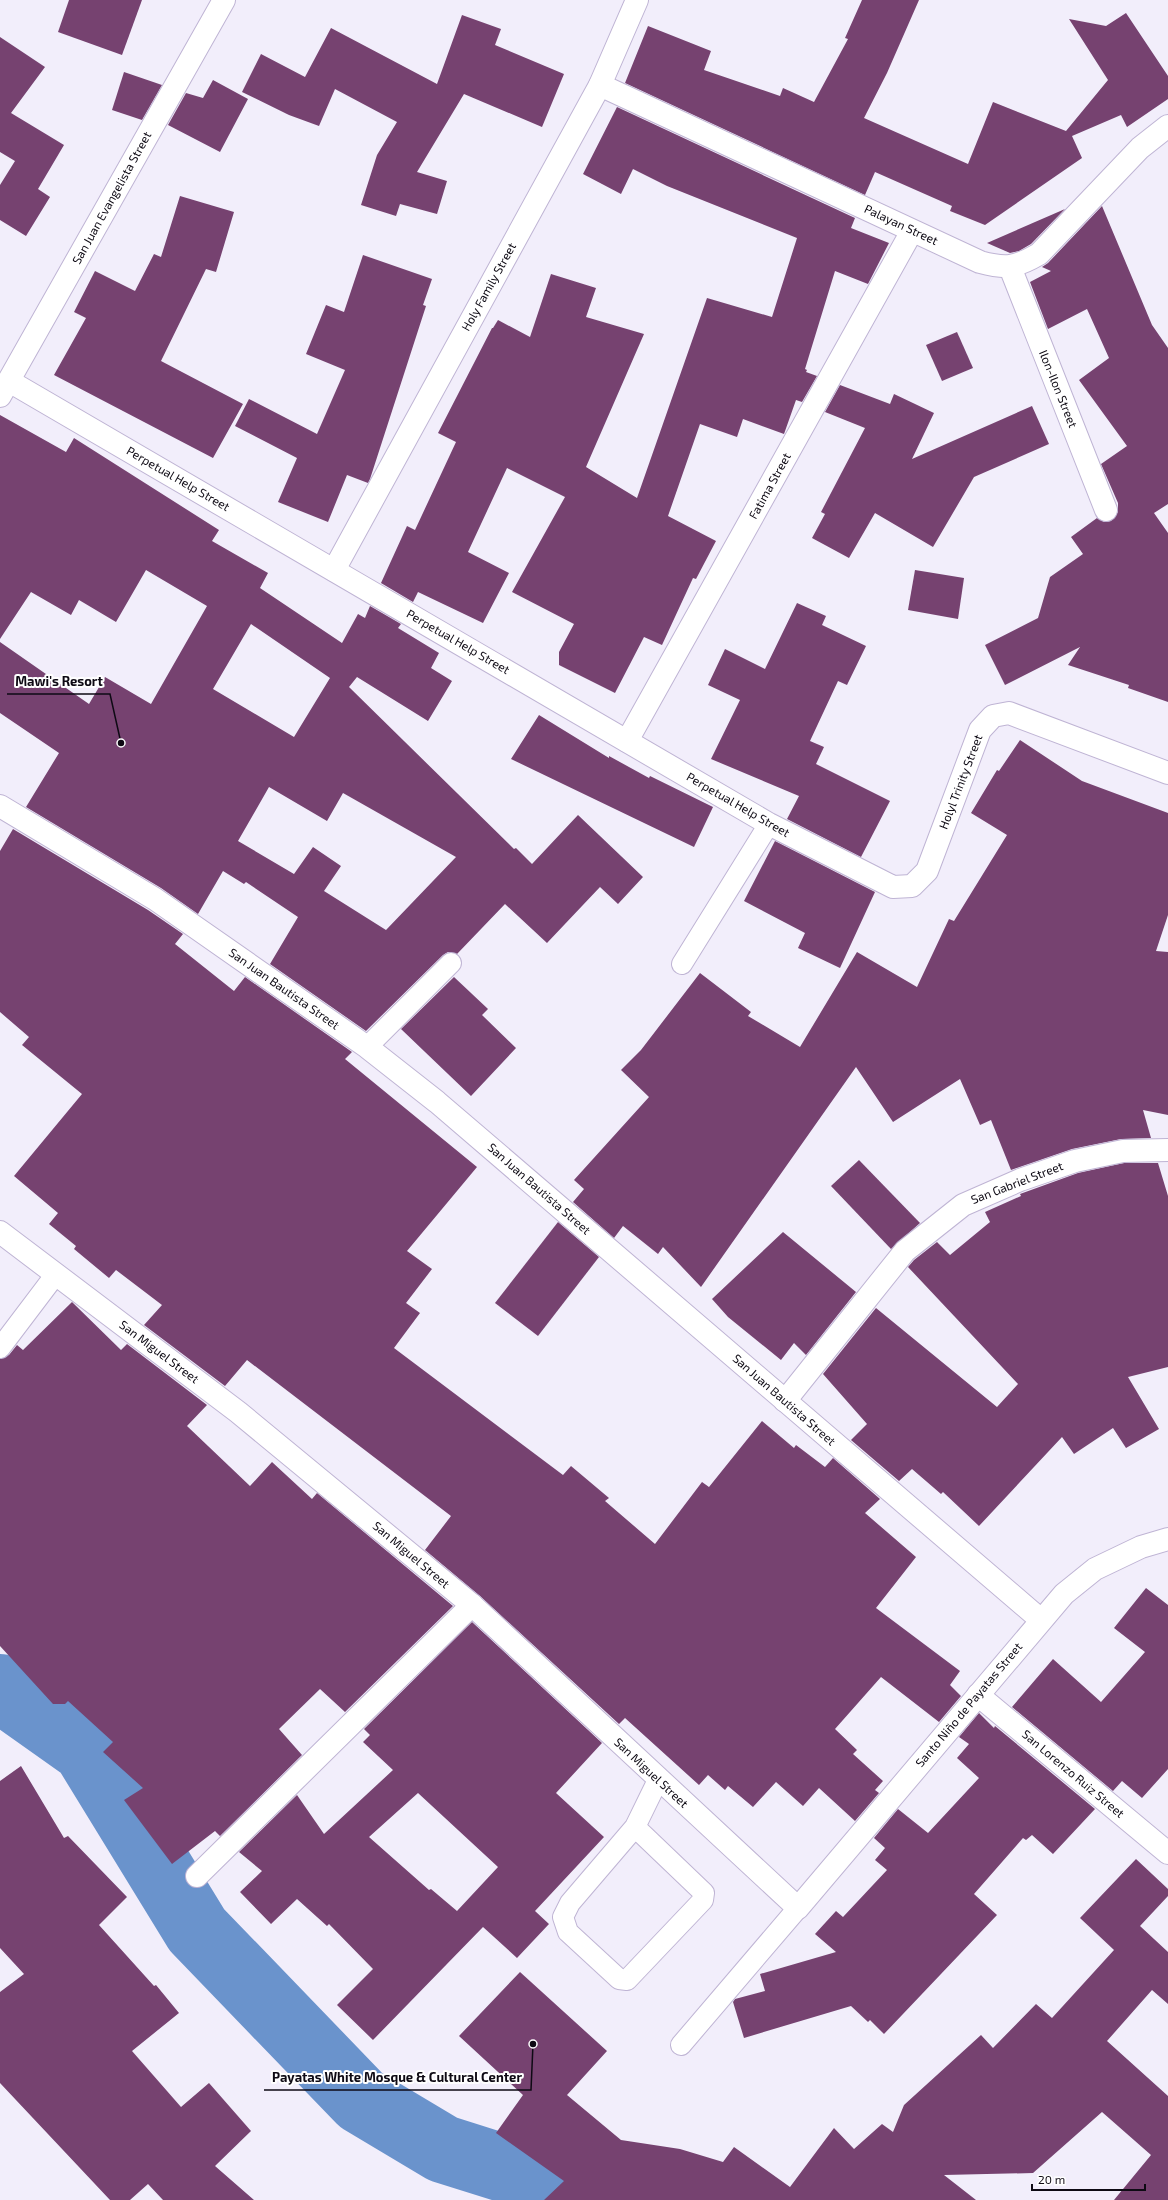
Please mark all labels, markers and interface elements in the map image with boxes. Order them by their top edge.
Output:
street label: San Juan Evangelista Street [69,128,154,266]
street label: Palayan Street [862,201,941,247]
street label: Holy Family Street [458,240,518,333]
street label: Ilon-Ilon Street [1037,348,1081,430]
street label: Perpetual Help Street [124,443,233,514]
street label: Fatima Street [745,450,793,521]
street label: Perpetual Help Street [404,606,513,677]
callout: Mawi's Resort [7,669,110,694]
text: Mawi's Resort [15,673,103,689]
street label: Holyl Trinity Street [936,732,985,831]
street label: Perpetual Help Street [684,769,793,840]
street label: San Juan Bautista Street [227,945,343,1032]
street label: San Juan Bautista Street [485,1140,594,1237]
street label: San Gabriel Street [969,1158,1065,1206]
street label: San Miguel Street [117,1317,202,1386]
street label: San Juan Bautista Street [730,1351,839,1448]
street label: San Miguel Street [370,1518,453,1591]
street label: Santo Niño de Payatas Street [912,1639,1025,1769]
street label: San Lorenzo Ruiz Street [1020,1726,1128,1820]
street label: San Miguel Street [612,1734,692,1810]
callout: Payatas White Mosque & Cultural Center [264,2065,531,2090]
text: Payatas White Mosque & Cultural Center [272,2069,522,2085]
scale bar [1032,2166,1145,2192]
text: 20 m [1038,2172,1065,2186]

